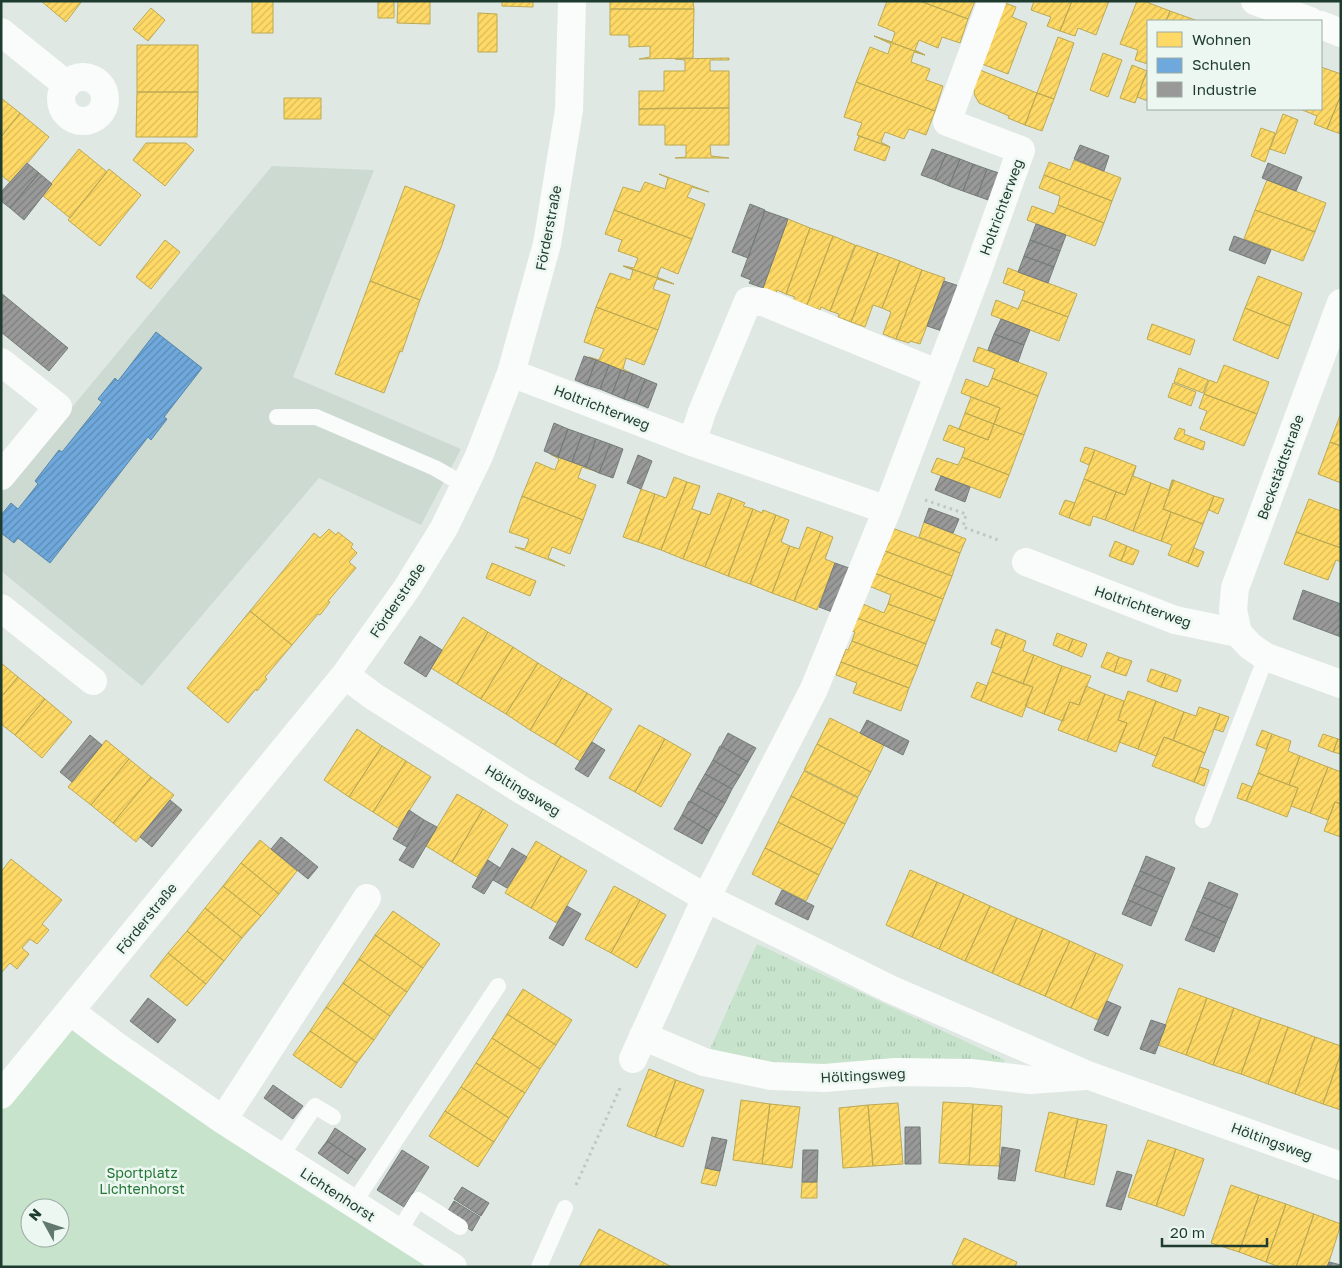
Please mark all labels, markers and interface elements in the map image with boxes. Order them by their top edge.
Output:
legend [1147,20,1322,110]
text: Wohnen [1192,30,1251,48]
text: Schulen [1192,55,1251,73]
text: Industrie [1192,80,1257,98]
street label: Holtrichterweg [976,156,1026,258]
street label: Förderstraße [531,184,565,272]
street label: Holtrichterweg [552,381,652,433]
street label: Beckstädtstraße [1253,412,1307,522]
street label: Förderstraße [366,559,428,641]
street label: Holtrichterweg [1092,581,1194,631]
street label: Höltingsweg [482,761,564,819]
street label: Förderstraße [112,879,180,957]
street label: Höltingsweg [820,1064,906,1086]
street label: Höltingsweg [1229,1118,1315,1164]
park label: Sportplatz Lichtenhorst [99,1164,185,1197]
street label: Lichtenhorst [297,1164,379,1224]
north arrow [20,1198,70,1248]
text: N [25,1205,45,1224]
scale bar [1162,1216,1267,1248]
text: 20 m [1170,1223,1205,1241]

